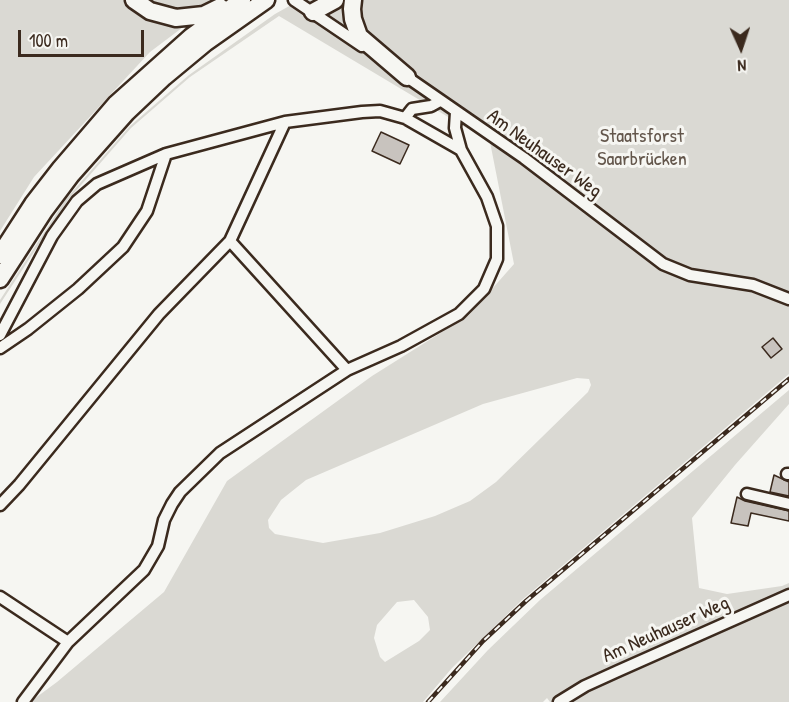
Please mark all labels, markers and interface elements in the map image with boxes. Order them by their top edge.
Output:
scale bar [21,18,147,56]
north arrow [711,18,771,78]
text: 100 m [29,28,68,53]
text: N [737,55,747,77]
street label: Am Neuhauser Weg [482,104,606,204]
park label: Staatsforst Saarbrücken [597,125,687,172]
street label: Am Neuhauser Weg [599,591,733,669]

